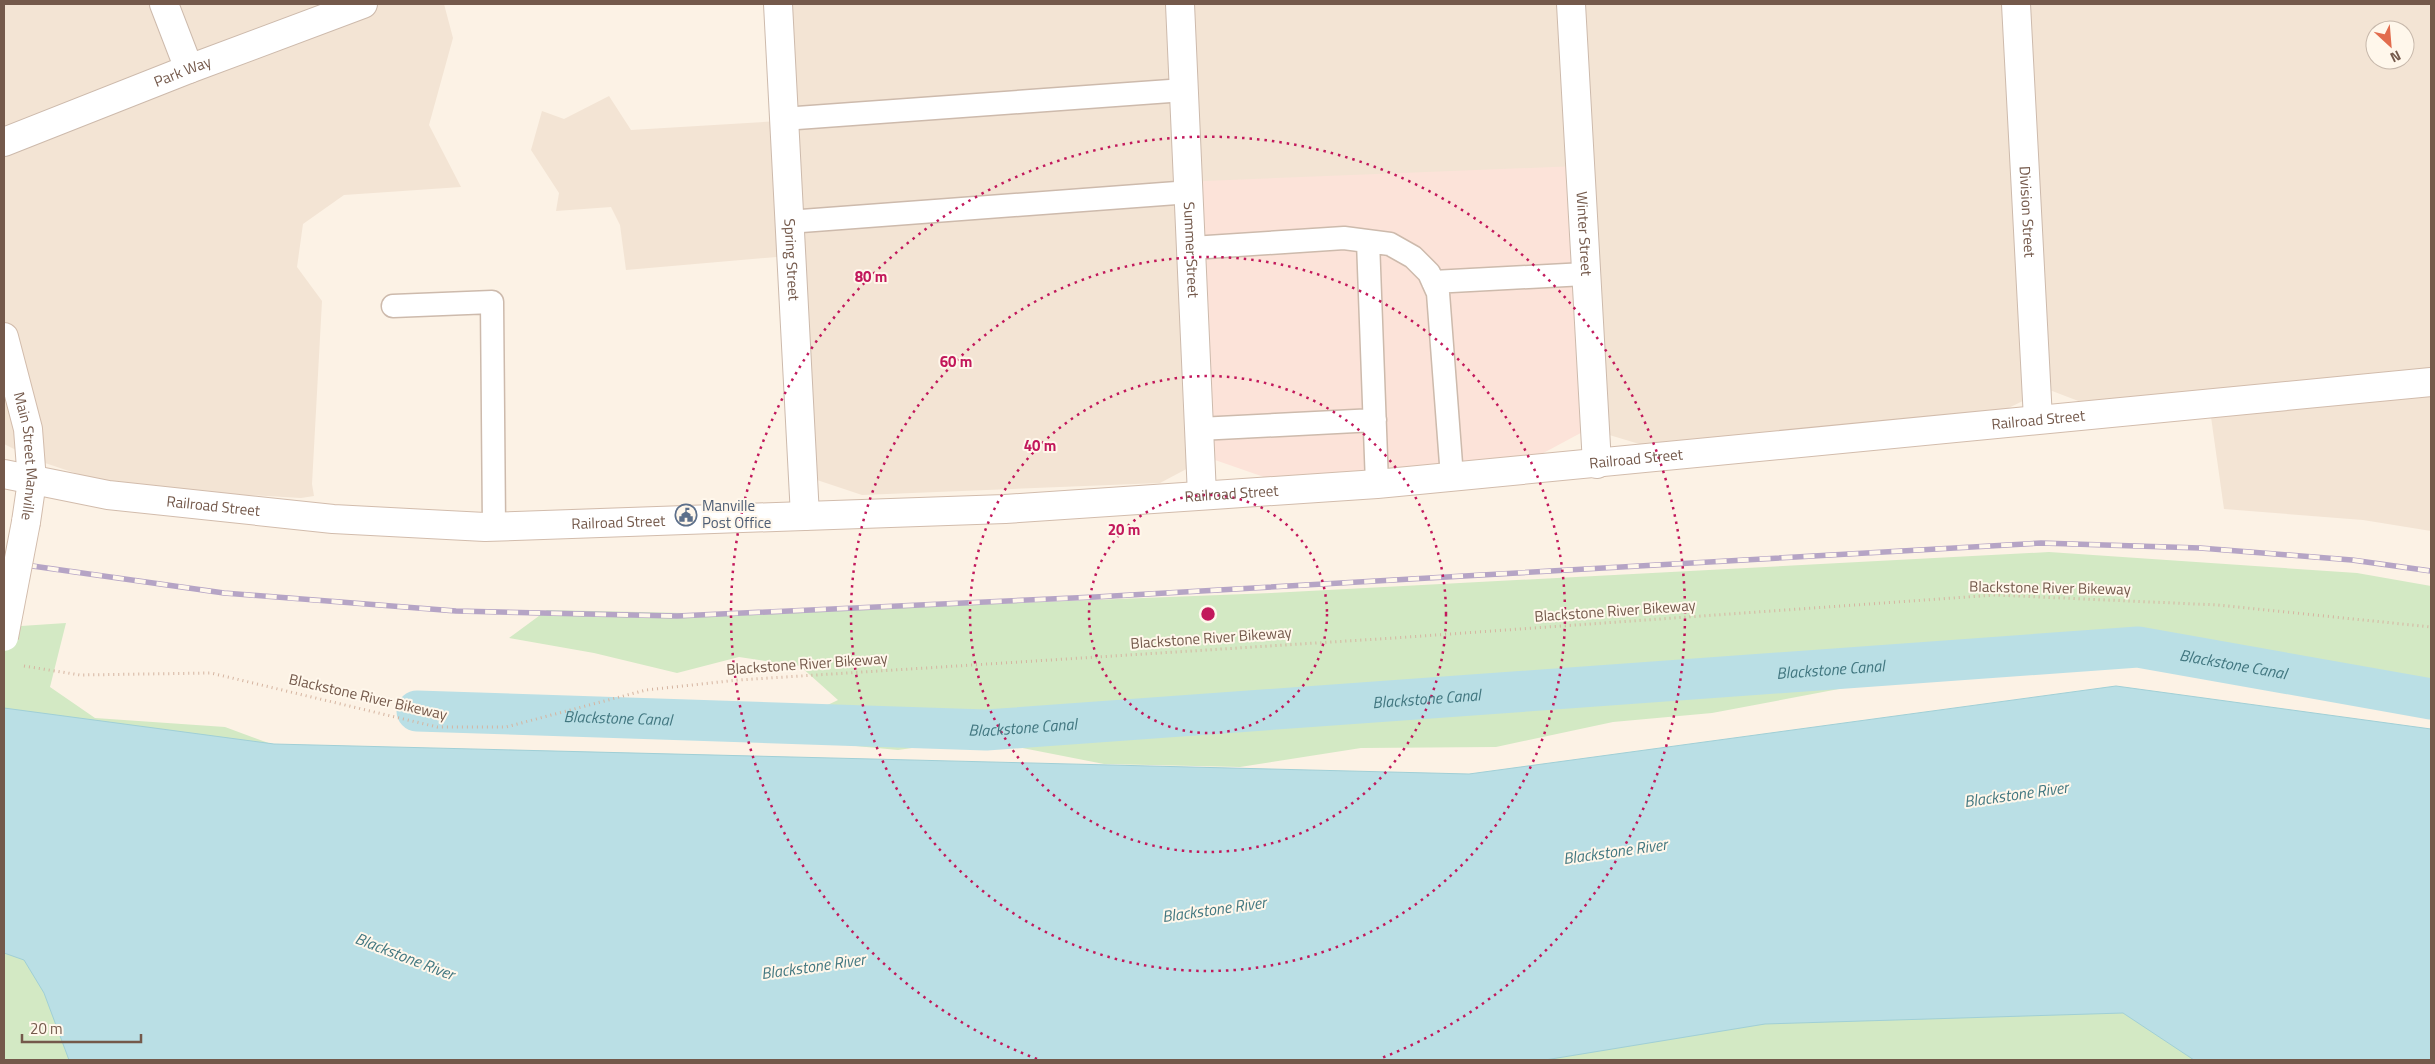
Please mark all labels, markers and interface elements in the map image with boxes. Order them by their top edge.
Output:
north arrow [2365,20,2415,70]
text: N [2387,46,2405,69]
street label: Park Way [150,50,214,93]
street label: Division Street [2014,165,2041,259]
street label: Winter Street [1571,191,1598,277]
street label: Summer Street [1178,201,1205,299]
street label: Spring Street [778,218,806,302]
text: 80 m [855,265,887,288]
text: 60 m [940,350,972,373]
street label: Main Street Manville [8,389,44,522]
street label: Railroad Street [1990,403,2087,435]
text: 40 m [1024,434,1056,457]
street label: Railroad Street [1588,442,1685,474]
street label: Railroad Street [1184,479,1280,508]
street label: Railroad Street [165,489,262,522]
place label: Manville Post Office [702,494,771,534]
public building icon: Manville Post Office [674,503,698,527]
street label: Railroad Street [571,509,666,535]
text: 20 m [1108,518,1140,541]
street label: Blackstone River Bikeway [1969,575,2131,600]
street label: Blackstone River Bikeway [1533,593,1696,628]
centre of rings [1199,605,1217,623]
street label: Blackstone River Bikeway [1129,620,1292,655]
water label: Blackstone Canal [2178,643,2290,685]
street label: Blackstone River Bikeway [725,646,888,681]
water label: Blackstone Canal [1776,653,1887,685]
street label: Blackstone River Bikeway [287,667,450,726]
water label: Blackstone Canal [1372,682,1483,714]
water label: Blackstone Canal [563,704,674,732]
water label: Blackstone Canal [968,711,1079,742]
water label: Blackstone River [1962,775,2071,813]
water label: Blackstone River [1561,832,1670,870]
water label: Blackstone River [1160,890,1269,928]
water label: Blackstone River [352,926,460,987]
water label: Blackstone River [759,947,868,985]
scale bar [22,1012,141,1044]
text: 20 m [30,1017,63,1040]

